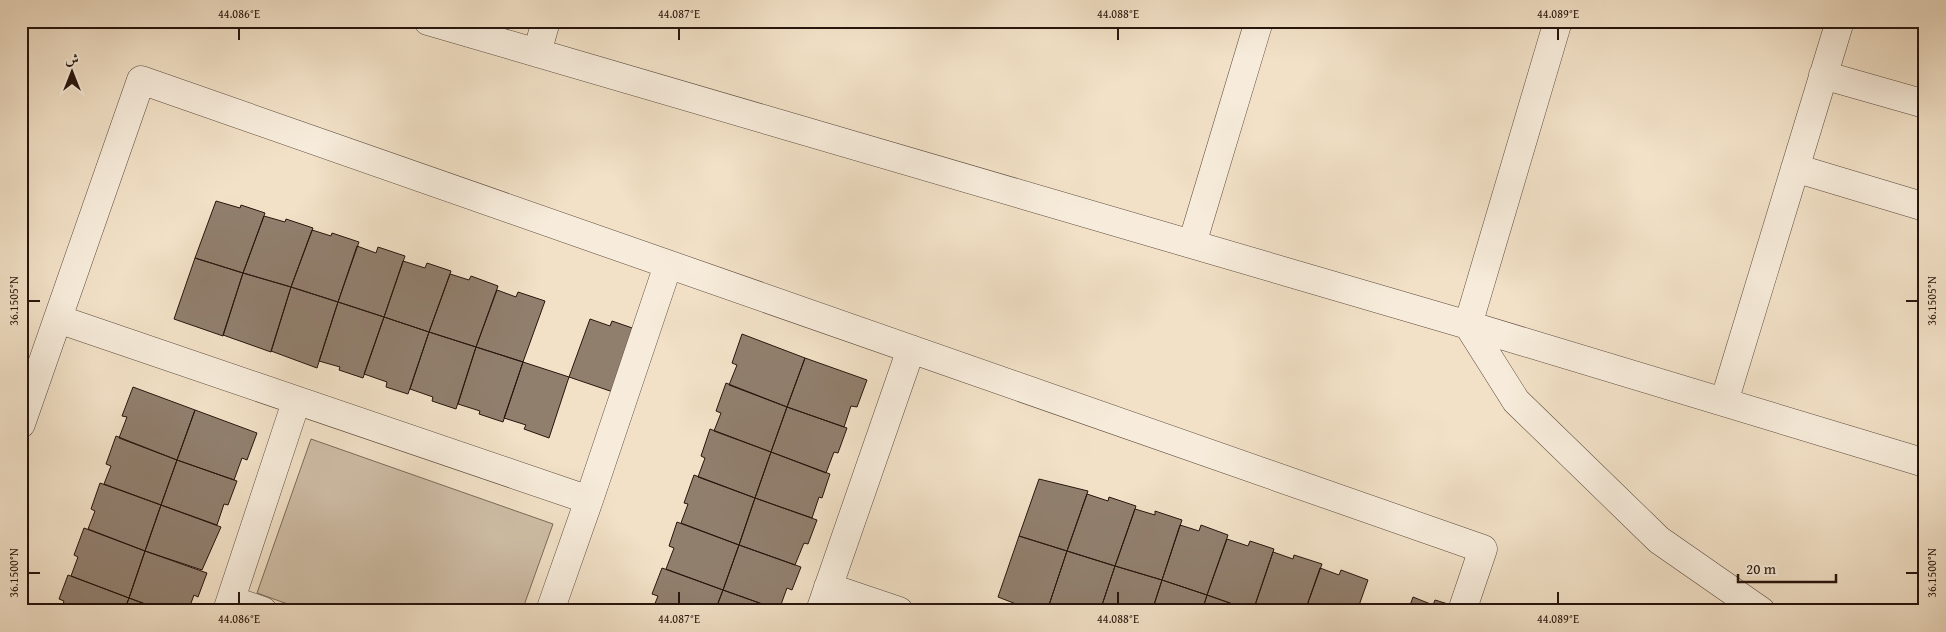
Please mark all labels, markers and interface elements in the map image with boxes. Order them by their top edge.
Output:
text: 44.086°E [218,5,260,22]
text: 44.087°E [658,5,700,22]
text: 44.088°E [1097,5,1139,22]
text: 44.089°E [1537,5,1579,22]
north arrow [48,48,98,98]
text: ش [65,49,79,69]
text: 36.1505°N [5,276,22,326]
text: 36.1505°N [1923,276,1940,326]
text: 36.1500°N [5,548,22,598]
text: 36.1500°N [1923,548,1940,598]
scale bar [1738,552,1836,584]
text: 20 m [1746,558,1777,579]
text: 44.086°E [218,610,260,627]
text: 44.087°E [658,610,700,627]
text: 44.088°E [1097,610,1139,627]
text: 44.089°E [1537,610,1579,627]

